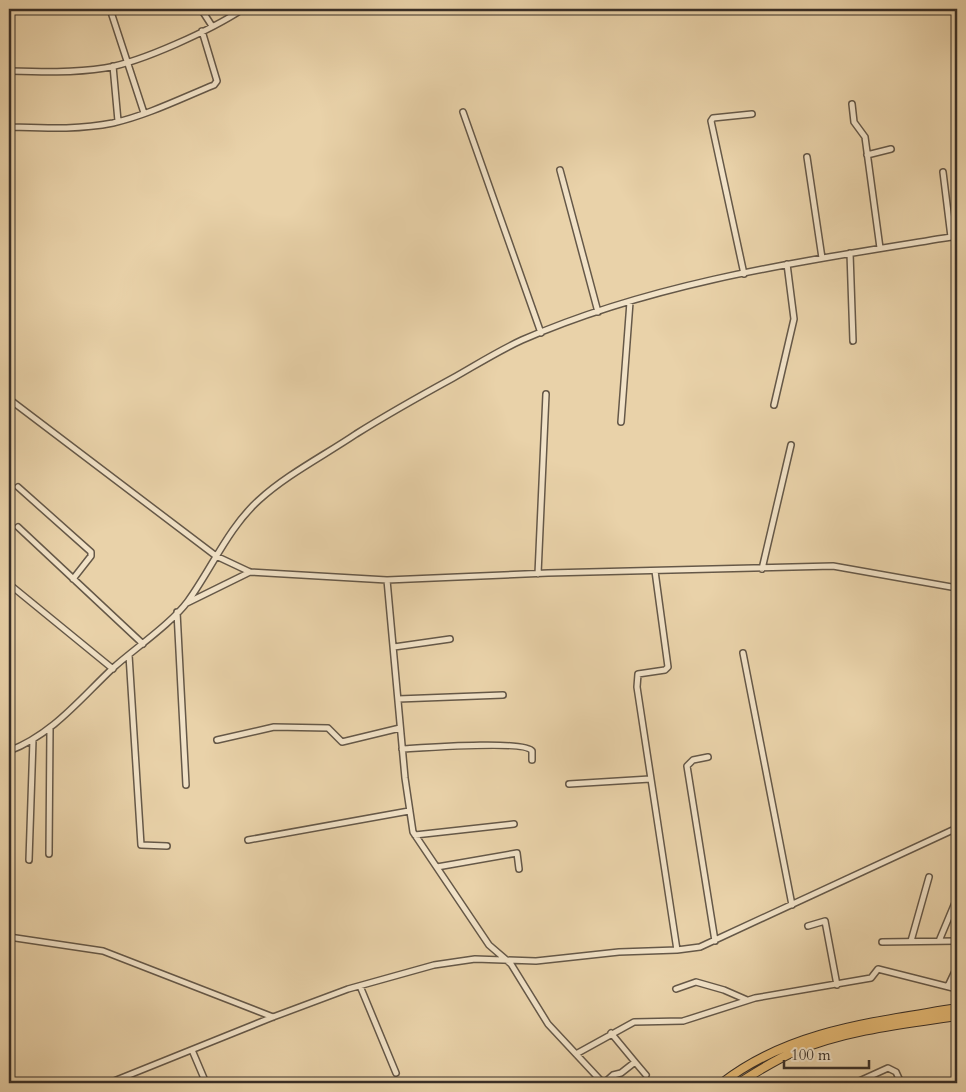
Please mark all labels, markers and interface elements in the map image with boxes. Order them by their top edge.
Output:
scale bar [784,1037,868,1069]
text: 100 m [791,1045,831,1065]

